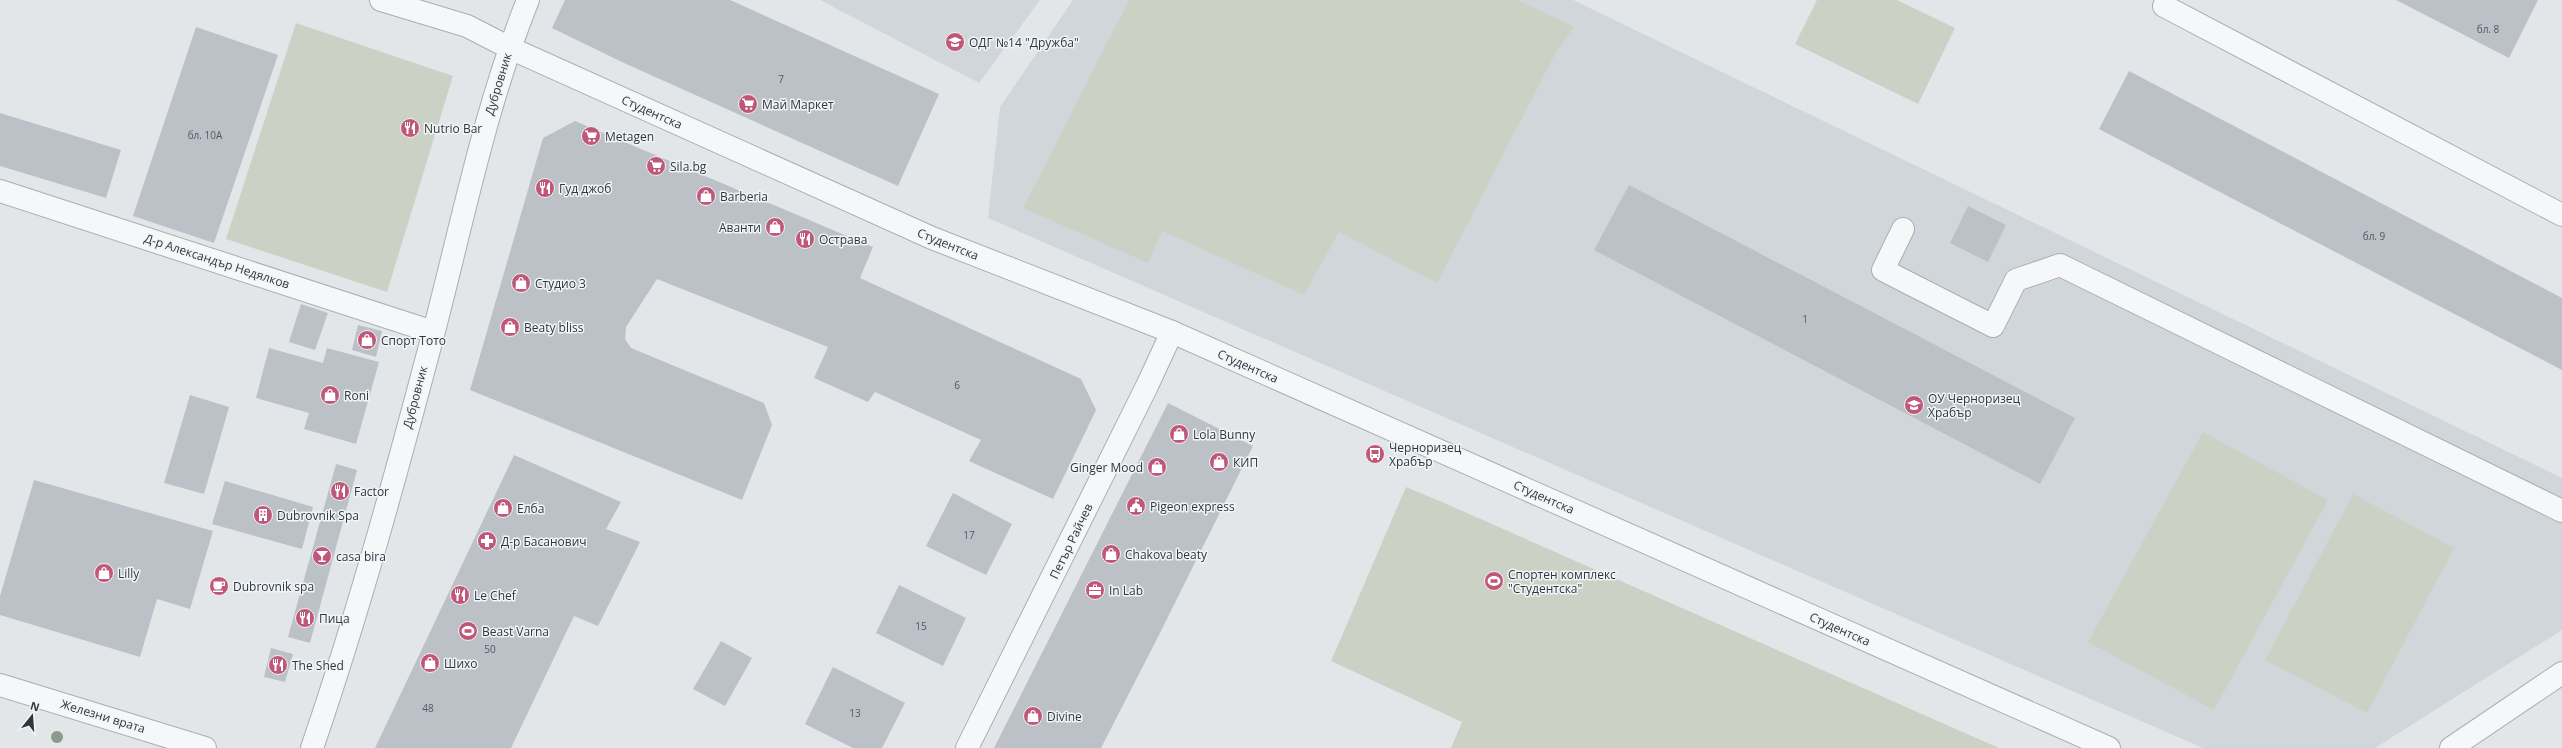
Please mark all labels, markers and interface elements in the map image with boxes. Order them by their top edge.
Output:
house number: бл. 8 [2477,22,2500,36]
school or university icon: ОДГ №14 "Дружба" [944,31,966,53]
place label: ОДГ №14 "Дружба" [969,34,1079,51]
street label: Дубровник [480,50,516,117]
house number: 7 [778,72,784,86]
street label: Студентска [619,91,685,133]
supermarket icon: Май Маркет [737,93,759,115]
place label: Май Маркет [762,96,834,113]
restaurant icon: Nutrio Bar [399,117,421,139]
place label: Nutrio Bar [424,120,482,137]
supermarket icon: Metagen [580,125,602,147]
house number: бл. 10А [188,128,223,142]
place label: Metagen [605,128,654,145]
supermarket icon: Sila.bg [645,155,667,177]
place label: Sila.bg [670,158,707,175]
restaurant icon: Гуд джоб [534,177,556,199]
place label: Гуд джоб [559,180,611,197]
shop icon: Barberia [695,185,717,207]
place label: Barberia [720,188,768,205]
shop icon: Аванти [764,216,786,238]
place label: Аванти [719,219,761,236]
street label: Студентска [915,224,981,264]
restaurant icon: Острава [794,228,816,250]
street label: Д-р Александър Недялков [142,229,292,293]
house number: бл. 9 [2363,229,2386,243]
place label: Острава [819,231,867,248]
shop icon: Студио 3 [510,272,532,294]
place label: Студио 3 [535,275,586,292]
house number: 1 [1802,312,1808,326]
shop icon: Beaty bliss [499,316,521,338]
place label: Beaty bliss [524,319,584,336]
shop icon: Спорт Тото [356,329,378,351]
place label: Спорт Тото [381,332,446,349]
street label: Студентска [1215,345,1281,387]
street label: Дубровник [398,363,432,430]
house number: 6 [954,378,960,392]
shop icon: Roni [319,384,341,406]
place label: Roni [344,387,369,404]
place label: ОУ Черноризец Храбър [1928,390,2021,421]
school or university icon: ОУ Черноризец Храбър [1903,394,1925,416]
shop icon: Lola Bunny [1168,423,1190,445]
place label: Lola Bunny [1193,426,1256,443]
place label: Черноризец Храбър [1389,439,1462,470]
bus stop icon: Черноризец Храбър [1364,443,1386,465]
shop icon: КИП [1208,451,1230,473]
place label: КИП [1233,454,1258,471]
shop icon: Ginger Mood [1146,456,1168,478]
place label: Ginger Mood [1070,459,1143,476]
street label: Студентска [1511,476,1577,518]
restaurant icon: Factor [329,480,351,502]
place label: Factor [354,483,389,500]
public building icon: Pigeon express [1125,495,1147,517]
shop icon: Елба [492,497,514,519]
place label: Pigeon express [1150,498,1235,515]
place label: Елба [517,500,544,517]
street label: Петър Райчев [1045,500,1097,582]
building icon: Dubrovnik Spa [252,504,274,526]
place label: Dubrovnik Spa [277,507,359,524]
house number: 17 [963,528,975,542]
pharmacy icon: Д-р Басанович [476,530,498,552]
place label: Д-р Басанович [501,533,587,550]
shop icon: Chakova beaty [1100,543,1122,565]
bar icon: casa bira [311,545,333,567]
place label: Chakova beaty [1125,546,1208,563]
place label: casa bira [336,548,386,565]
shop icon: Lilly [93,562,115,584]
place label: Lilly [118,565,140,582]
place label: Спортен комплекс "Студентска" [1508,566,1616,597]
sports icon: Спортен комплекс "Студентска" [1483,570,1505,592]
cafe icon: Dubrovnik spa [208,575,230,597]
place label: Dubrovnik spa [233,578,314,595]
office icon: In Lab [1084,579,1106,601]
place label: In Lab [1109,582,1143,599]
restaurant icon: Le Chef [449,584,471,606]
place label: Le Chef [474,587,517,604]
restaurant icon: Пица [294,607,316,629]
street label: Студентска [1807,608,1873,650]
place label: Пица [319,610,350,627]
house number: 15 [915,619,927,633]
sports icon: Beast Varna [457,620,479,642]
place label: Beast Varna [482,623,549,640]
house number: 50 [484,642,496,656]
shop icon: Шихо [419,652,441,674]
restaurant icon: The Shed [267,654,289,676]
place label: Шихо [444,655,478,672]
place label: The Shed [292,657,344,674]
street label: Железни врата [59,695,147,737]
north arrow [12,696,52,736]
text: N [29,697,42,714]
house number: 48 [422,701,434,715]
shop icon: Divine [1022,705,1044,727]
house number: 13 [849,706,861,720]
place label: Divine [1047,708,1082,725]

